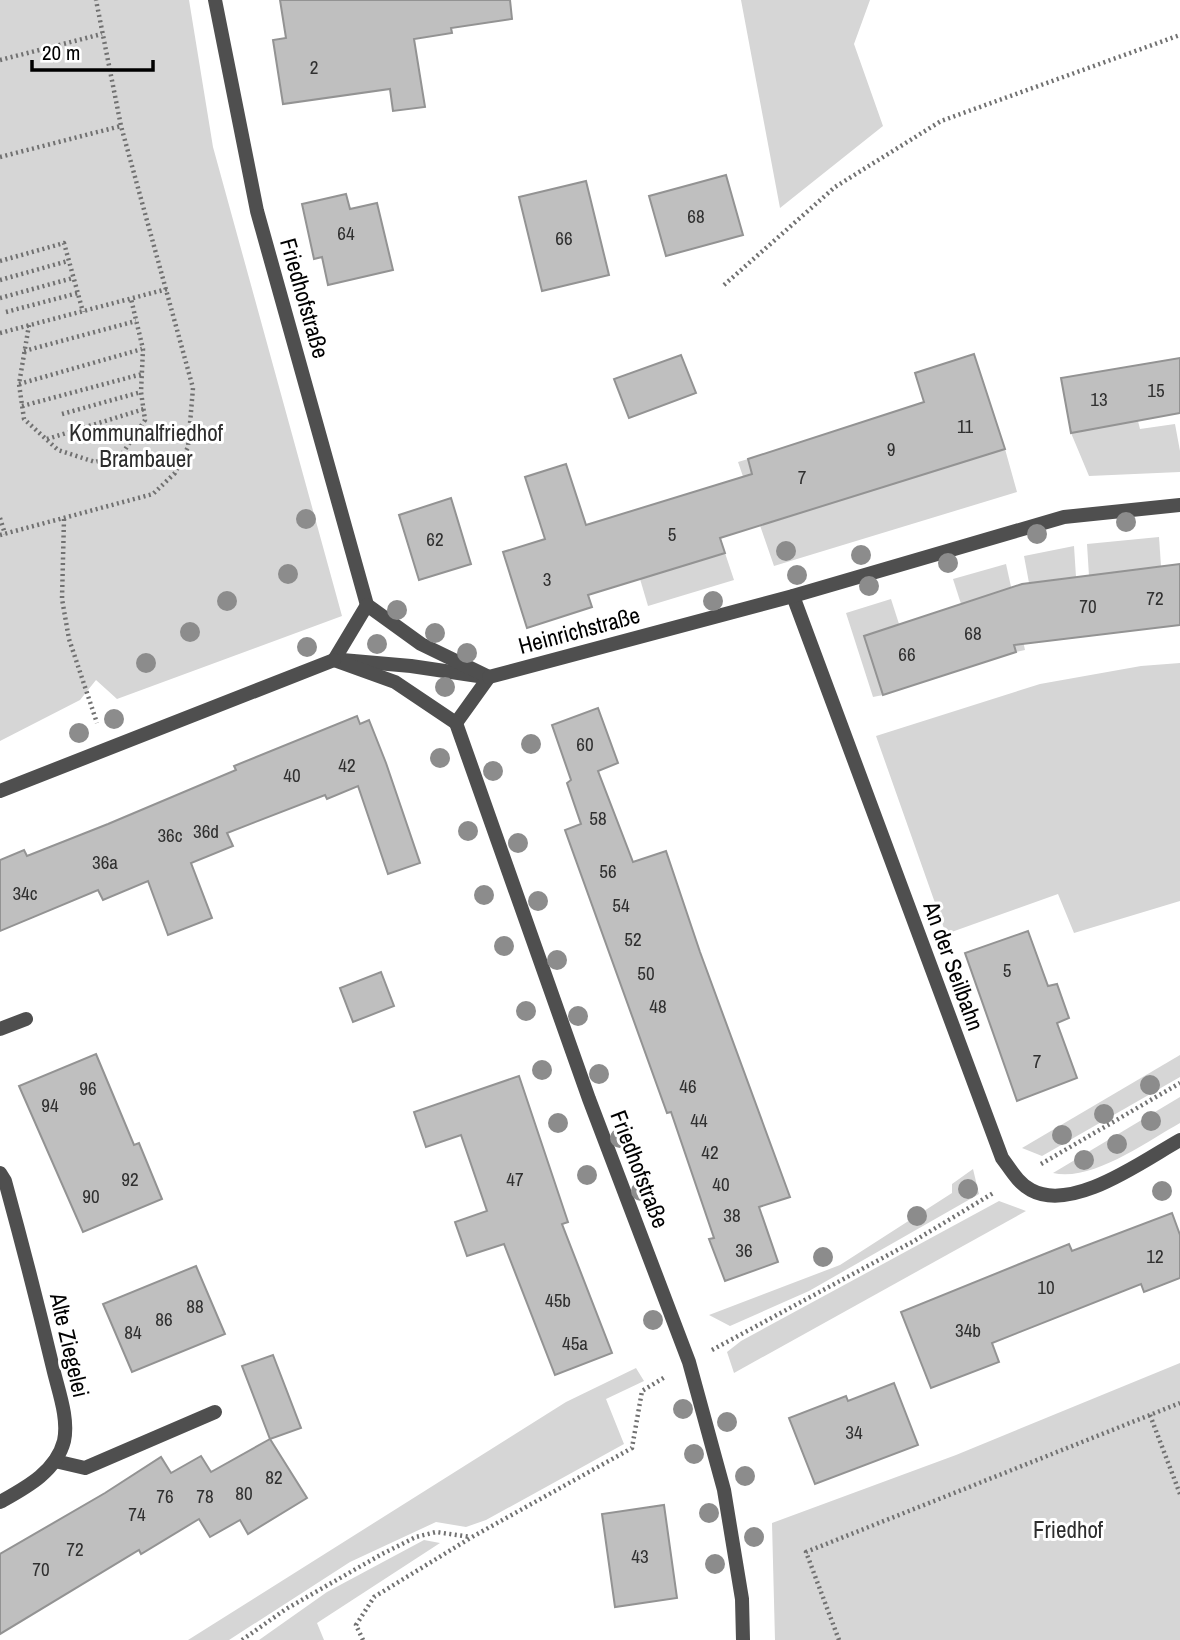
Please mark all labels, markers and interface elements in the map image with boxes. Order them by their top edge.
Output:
scale bar [32,28,152,72]
text: 20 m [42,38,80,67]
house number: 2 [310,54,318,80]
house number: 68 [687,203,705,229]
house number: 64 [337,220,355,246]
house number: 66 [555,225,573,251]
street label: Friedhofstraße [273,234,337,362]
house number: 15 [1147,377,1165,403]
house number: 13 [1090,386,1108,412]
house number: 11 [957,413,973,439]
park label: Kommunalfriedhof Brambauer [69,417,224,474]
house number: 9 [887,436,895,462]
house number: 7 [798,464,807,490]
house number: 5 [668,521,677,547]
house number: 62 [426,526,444,552]
house number: 3 [543,566,551,592]
house number: 72 [1146,585,1164,611]
house number: 70 [1079,593,1097,619]
street label: Heinrichstraße [515,599,643,661]
house number: 68 [964,620,982,646]
house number: 66 [898,641,916,667]
house number: 60 [576,731,594,757]
house number: 42 [338,752,356,778]
house number: 40 [283,762,301,788]
house number: 58 [589,805,607,831]
house number: 36d [193,818,219,844]
house number: 36c [157,822,183,848]
house number: 36a [92,849,118,875]
house number: 56 [599,858,617,884]
house number: 34c [12,880,38,906]
house number: 54 [612,892,630,918]
street label: An der Seilbahn [916,896,992,1035]
house number: 52 [624,926,642,952]
house number: 5 [1003,957,1012,983]
house number: 50 [637,960,655,986]
house number: 48 [649,993,667,1019]
house number: 7 [1033,1048,1042,1074]
house number: 46 [679,1073,697,1099]
house number: 96 [79,1075,97,1101]
house number: 94 [41,1092,59,1118]
street label: Friedhofstraße [603,1106,677,1232]
house number: 44 [690,1107,708,1133]
house number: 42 [701,1139,719,1165]
house number: 92 [121,1166,139,1192]
house number: 47 [506,1166,524,1192]
house number: 40 [712,1171,730,1197]
house number: 90 [82,1183,100,1209]
house number: 38 [723,1202,741,1228]
house number: 36 [735,1237,753,1263]
house number: 12 [1146,1243,1164,1269]
house number: 10 [1037,1274,1055,1300]
house number: 45b [545,1287,571,1313]
street label: Alte Ziegelei [43,1289,97,1400]
house number: 88 [186,1293,204,1319]
house number: 86 [155,1306,173,1332]
house number: 34b [955,1317,981,1343]
house number: 84 [124,1319,142,1345]
house number: 45a [562,1330,588,1356]
house number: 34 [845,1419,863,1445]
house number: 82 [265,1464,283,1490]
house number: 80 [235,1480,253,1506]
house number: 76 [156,1483,174,1509]
house number: 78 [196,1483,214,1509]
house number: 74 [128,1501,146,1527]
park label: Friedhof [1033,1514,1104,1545]
house number: 72 [66,1536,84,1562]
house number: 43 [631,1543,649,1569]
house number: 70 [32,1556,50,1582]

